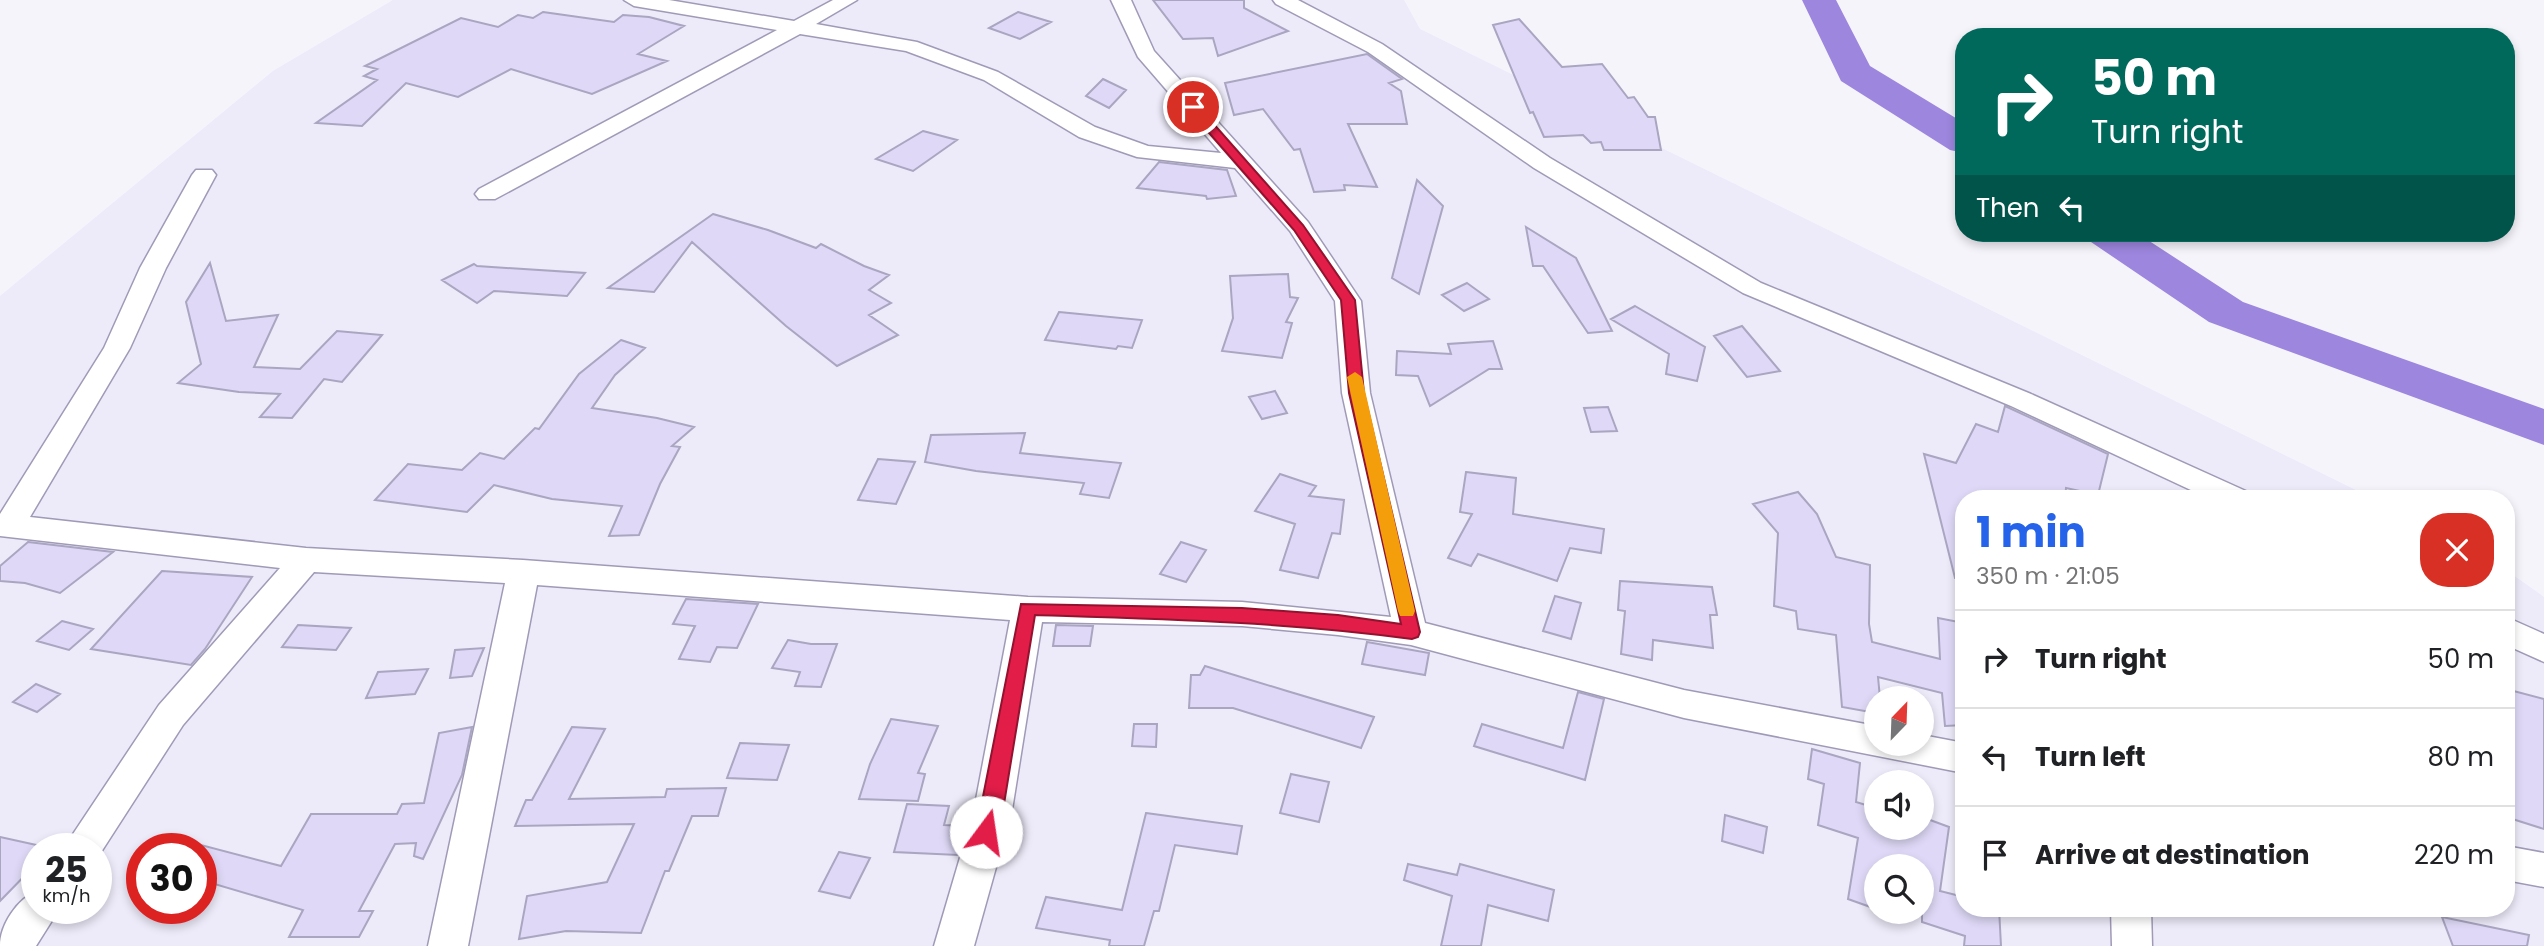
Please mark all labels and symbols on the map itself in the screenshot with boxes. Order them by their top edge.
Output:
pin [1163,77,1223,137]
north arrow [1864,686,1934,756]
position arrow [949,795,1023,869]
speed limit sign: 30 [126,833,217,924]

